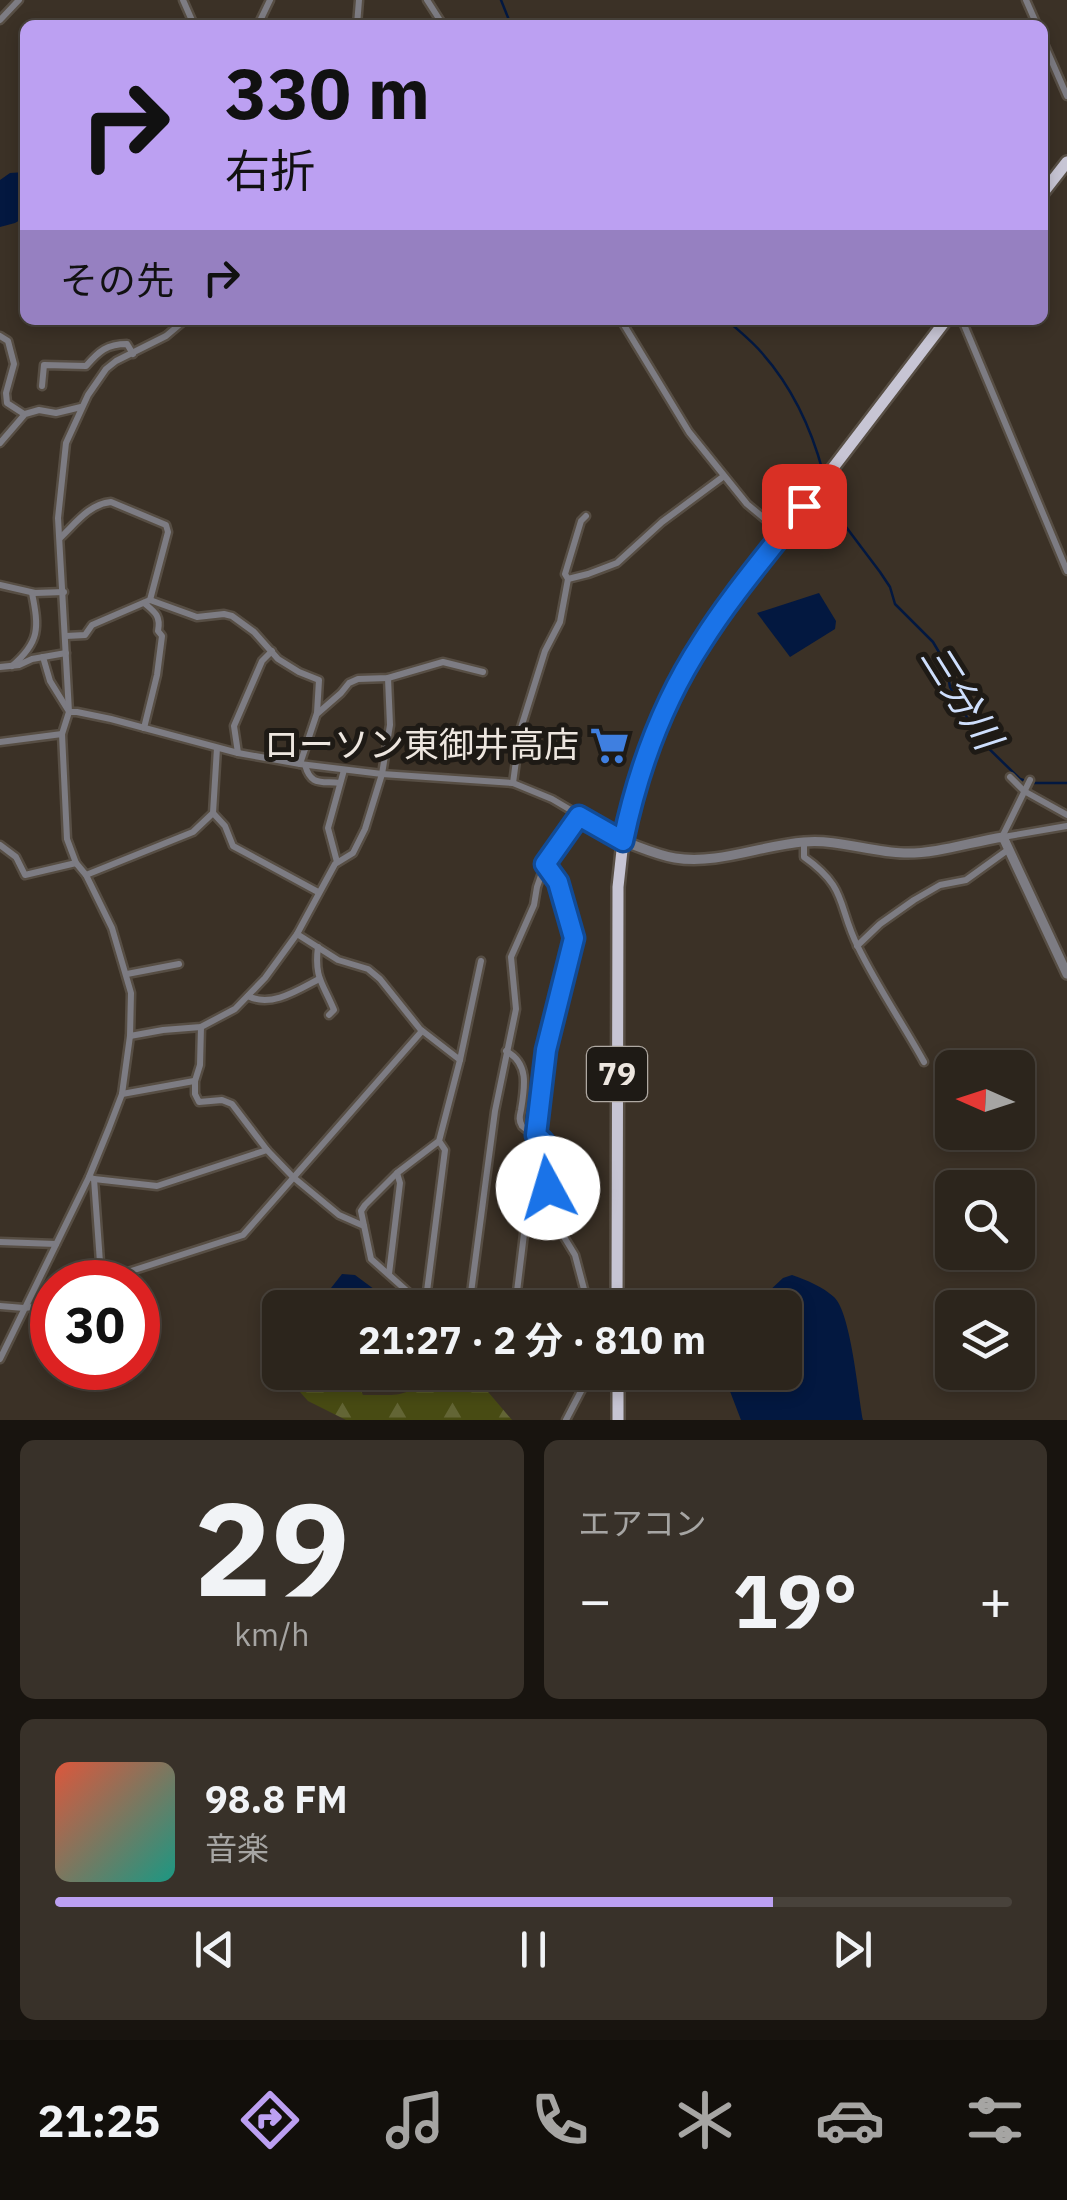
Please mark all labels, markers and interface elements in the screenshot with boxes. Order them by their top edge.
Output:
text: 330 m [225,47,430,138]
icon: right [60,60,190,190]
text: 右折 [225,141,315,199]
icon: right [194,250,249,305]
text: その先 [60,255,174,304]
pin [762,464,847,549]
icon: arrive [777,479,832,534]
water label: 三分川 [911,635,1015,761]
place label: ローソン東御井高店 [264,721,579,767]
supermarket icon: ローソン東御井高店 [588,724,630,766]
road number: 79 [587,1047,647,1101]
north arrow [935,1050,1035,1150]
map controls [935,1050,1035,1390]
position arrow [496,1136,600,1240]
button: search [935,1170,1035,1270]
speed limit sign: 30 [30,1260,160,1390]
button: layers [935,1290,1035,1390]
text: 21:27 · 2 分 · 810 m [358,1315,706,1364]
text: 29 [194,1463,350,1632]
text: エアコン [579,1502,707,1544]
text: 19° [733,1551,858,1649]
text: − [579,1564,612,1635]
text: + [979,1564,1012,1635]
text: km/h [234,1613,309,1655]
text: 98.8 FM [205,1774,348,1823]
text: 音楽 [205,1827,269,1869]
icon: previous [187,1922,242,1977]
icon: pause [506,1922,561,1977]
icon: next [825,1922,880,1977]
icon: directions [235,2085,305,2155]
icon: music [380,2085,450,2155]
icon: phone [525,2085,595,2155]
icon: climate [670,2085,740,2155]
icon: car [815,2085,885,2155]
icon: filters [960,2085,1030,2155]
text: 21:25 [37,2091,160,2149]

